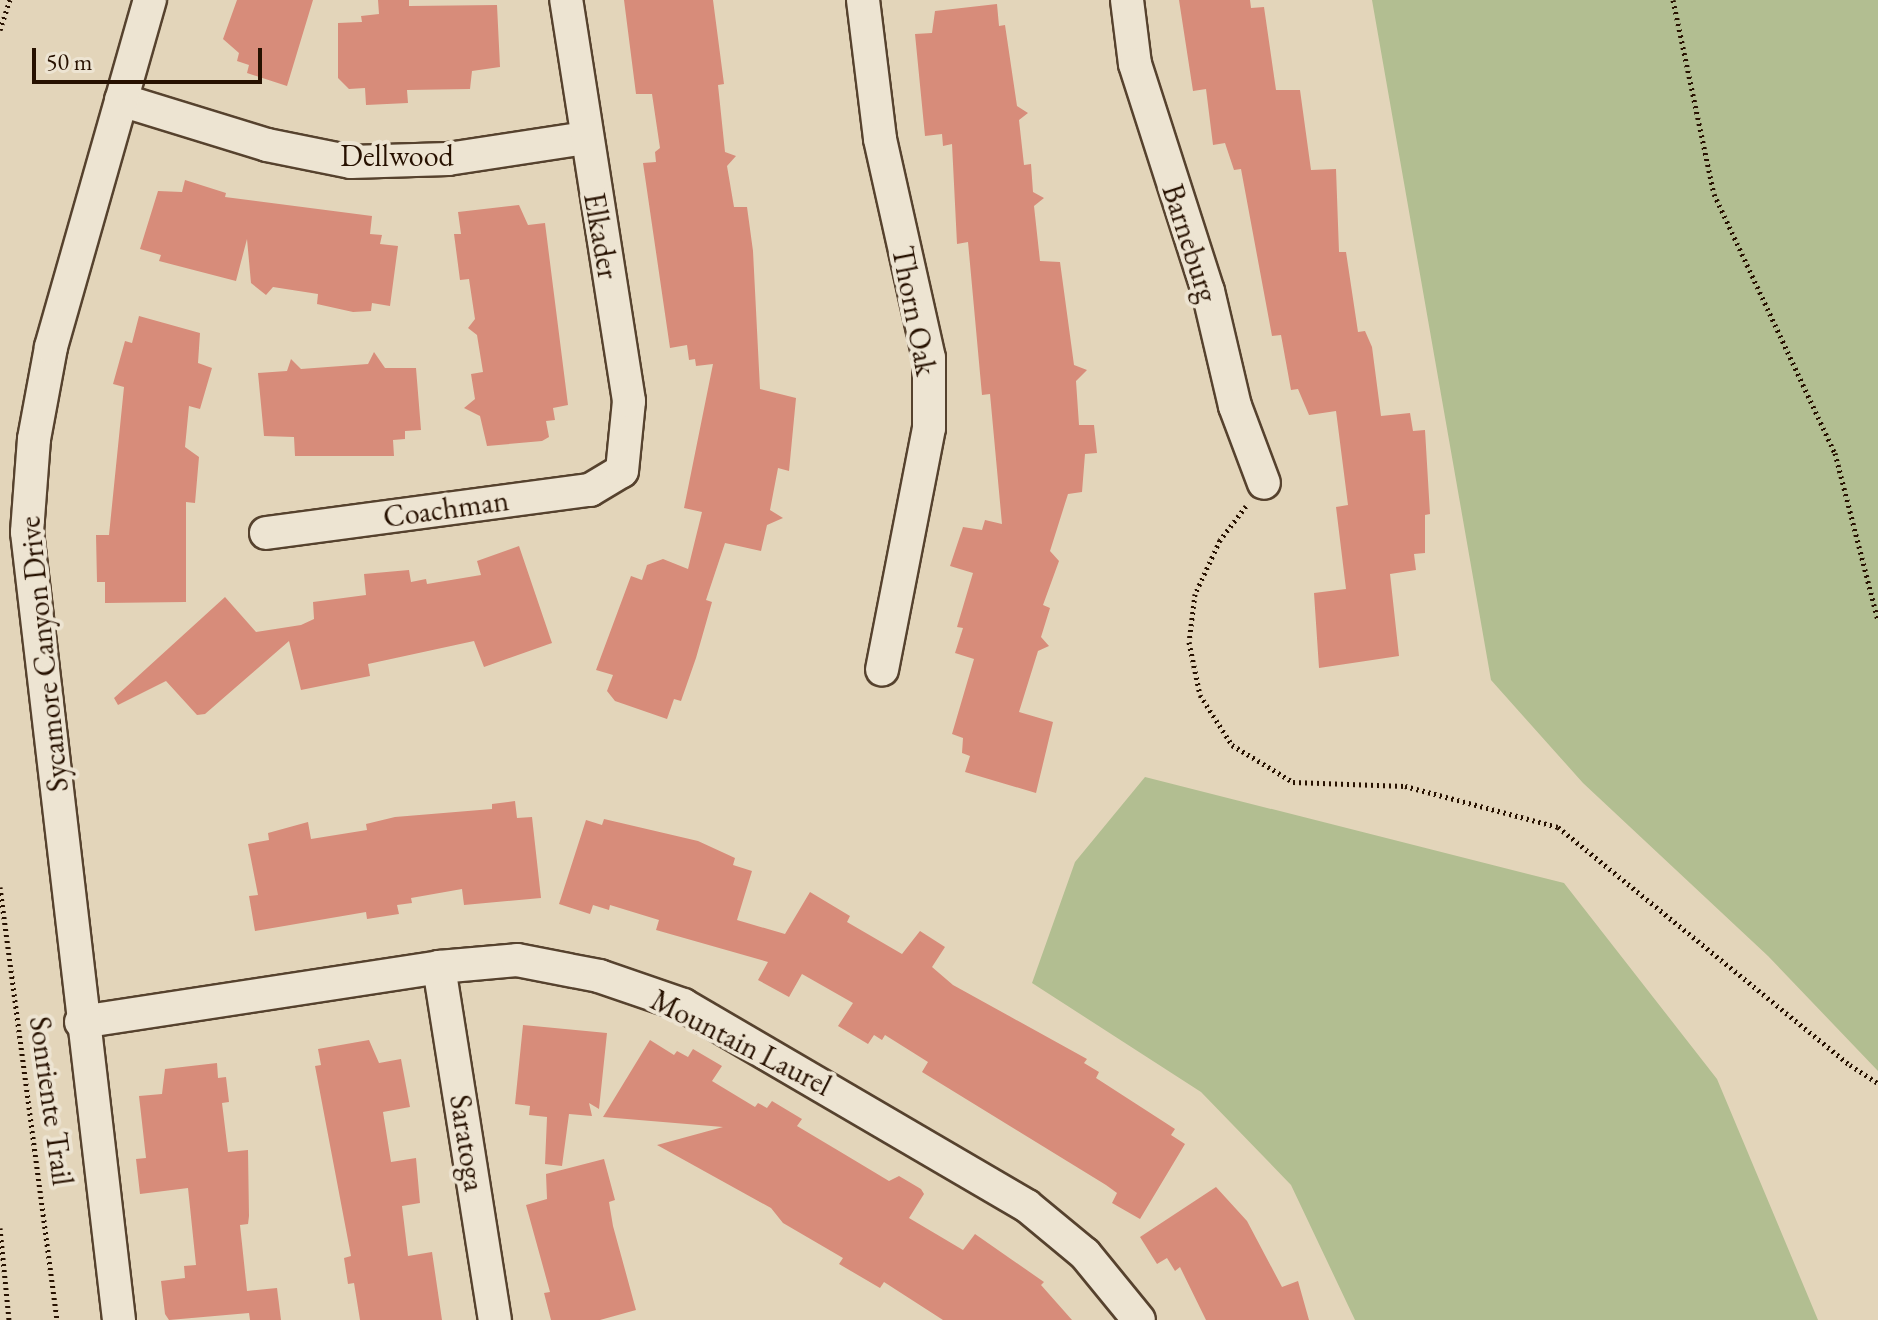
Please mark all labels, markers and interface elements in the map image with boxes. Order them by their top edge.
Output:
scale bar [36,32,266,82]
text: 50 m [46,46,93,77]
street label: Dellwood [340,138,454,174]
street label: Barneburg [1154,180,1226,306]
street label: Elkader [576,190,626,282]
street label: Thorn Oak [884,243,944,379]
street label: Coachman [381,482,511,536]
street label: Sycamore Canyon Drive [12,514,76,794]
street label: Mountain Laurel [645,982,837,1104]
street label: Sonriente Trail [21,1014,81,1188]
street label: Saratoga [442,1092,492,1194]

